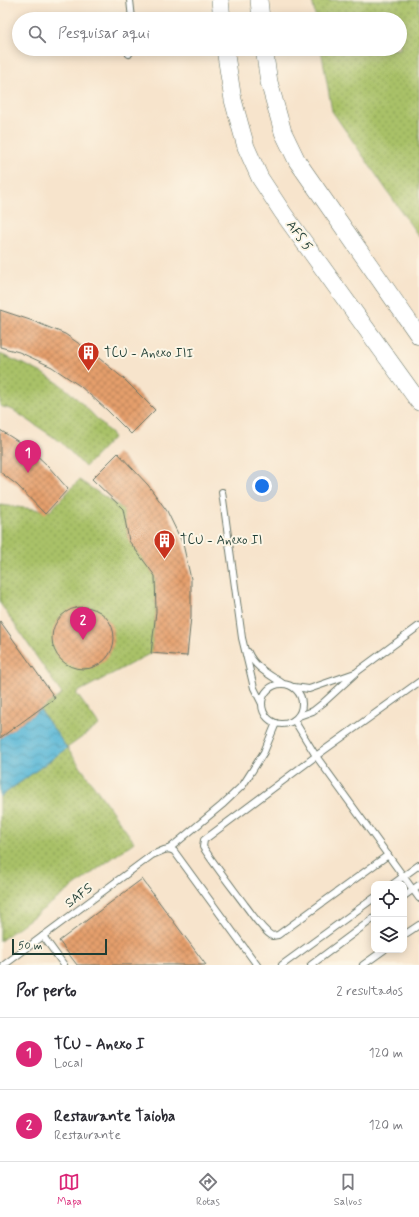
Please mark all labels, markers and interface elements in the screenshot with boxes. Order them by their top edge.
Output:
search box [12,12,407,56]
icon: search [26,23,48,45]
text: Pesquisar aqui [58,24,150,44]
street label: AFS 5 [282,218,316,255]
building icon: TCU - Anexo III [76,340,102,373]
place label: TCU - Anexo III [104,345,193,362]
pin: 1 [15,440,41,473]
your location [252,476,272,496]
building icon: TCU - Anexo II [152,527,178,560]
place label: TCU - Anexo II [180,532,263,549]
pin: 2 [70,607,96,640]
street label: SAFS [62,880,97,912]
map controls [371,881,407,953]
button: locate [371,881,407,917]
button: layers [371,917,407,953]
scale bar [12,937,107,956]
text: 50 m [18,939,43,953]
text: Por perto [16,980,77,1002]
text: 2 resultados [336,983,403,1000]
text: TCU - Anexo I [54,1035,145,1055]
text: 1 [26,1045,32,1062]
text: 120 m [369,1045,403,1062]
text: Local [54,1055,83,1072]
text: Restaurante Taioba [54,1107,175,1127]
text: 2 [26,1117,32,1134]
text: 120 m [369,1117,403,1134]
text: Restaurante [54,1127,121,1144]
tab: Mapa [57,1171,82,1209]
tab: Rotas [196,1171,220,1209]
tab: Salvos [334,1171,362,1209]

